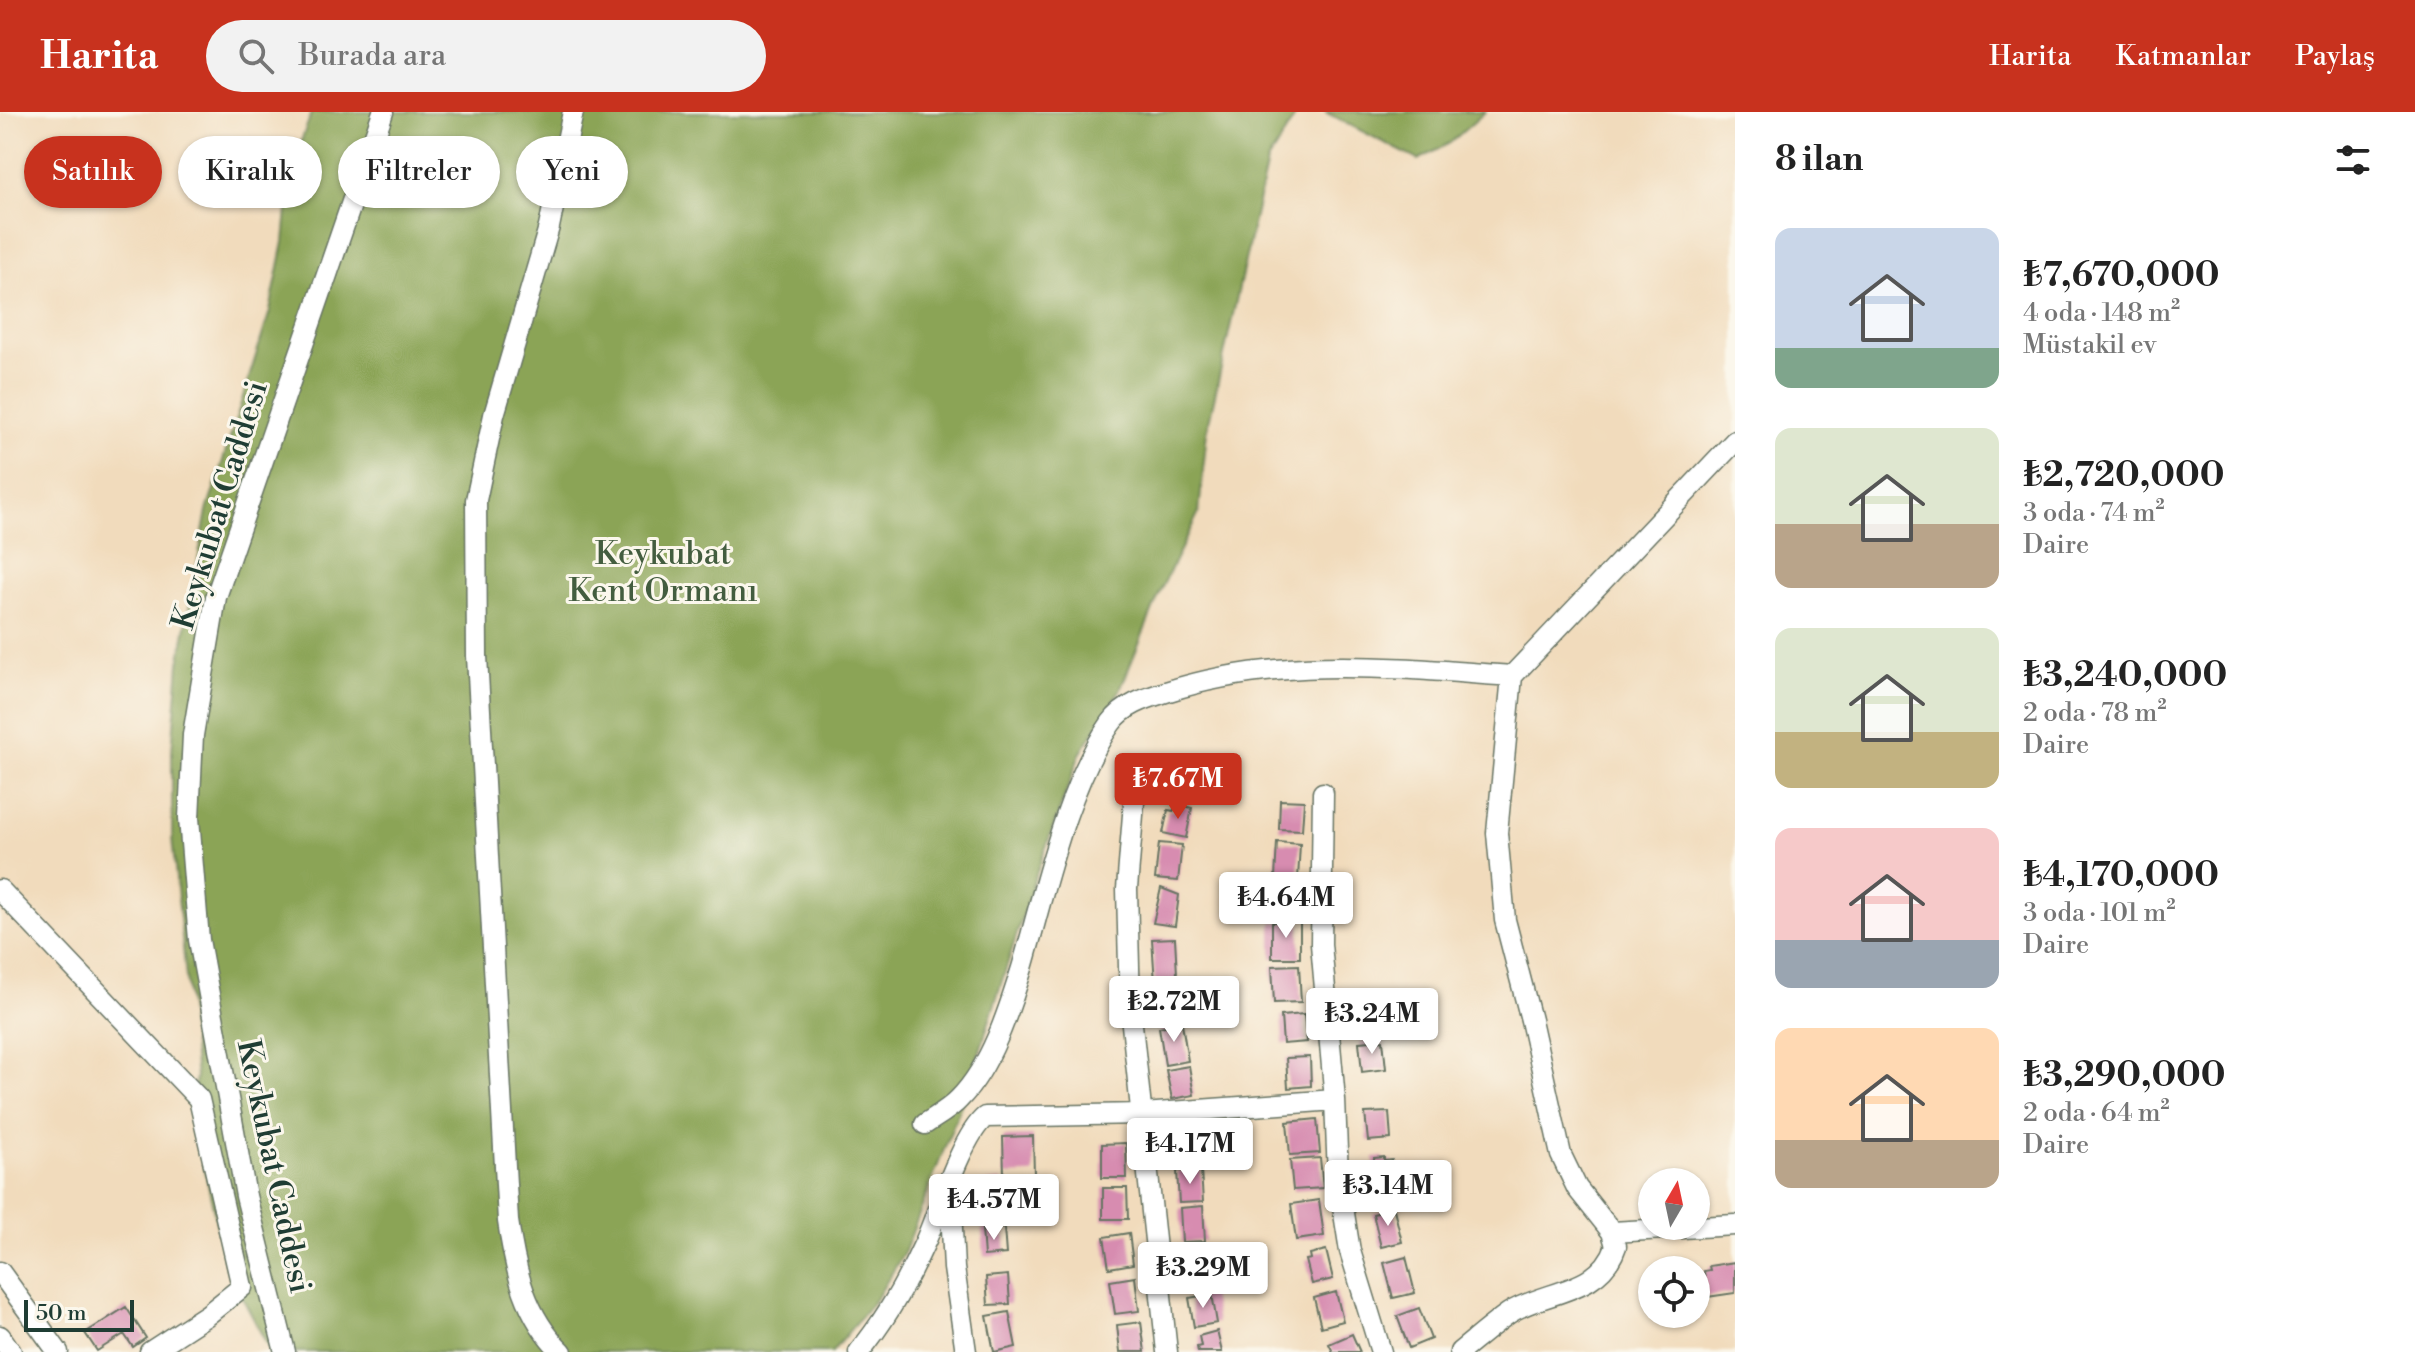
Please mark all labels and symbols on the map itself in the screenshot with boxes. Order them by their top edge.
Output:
street label: Keykubat Caddesi [163,376,277,635]
park label: Keykubat Kent Ormanı [568,534,758,611]
pin: ₺7.67M [1113,753,1243,821]
pin: ₺4.64M [1221,872,1351,940]
pin: ₺2.72M [1109,976,1239,1044]
pin: ₺3.24M [1307,988,1437,1056]
street label: Keykubat Caddesi [228,1036,320,1297]
pin: ₺4.17M [1125,1118,1255,1186]
pin: ₺3.14M [1323,1160,1453,1228]
north arrow [1638,1168,1710,1240]
pin: ₺4.57M [929,1174,1059,1242]
pin: ₺3.29M [1138,1242,1268,1310]
scale bar [24,1296,134,1332]

